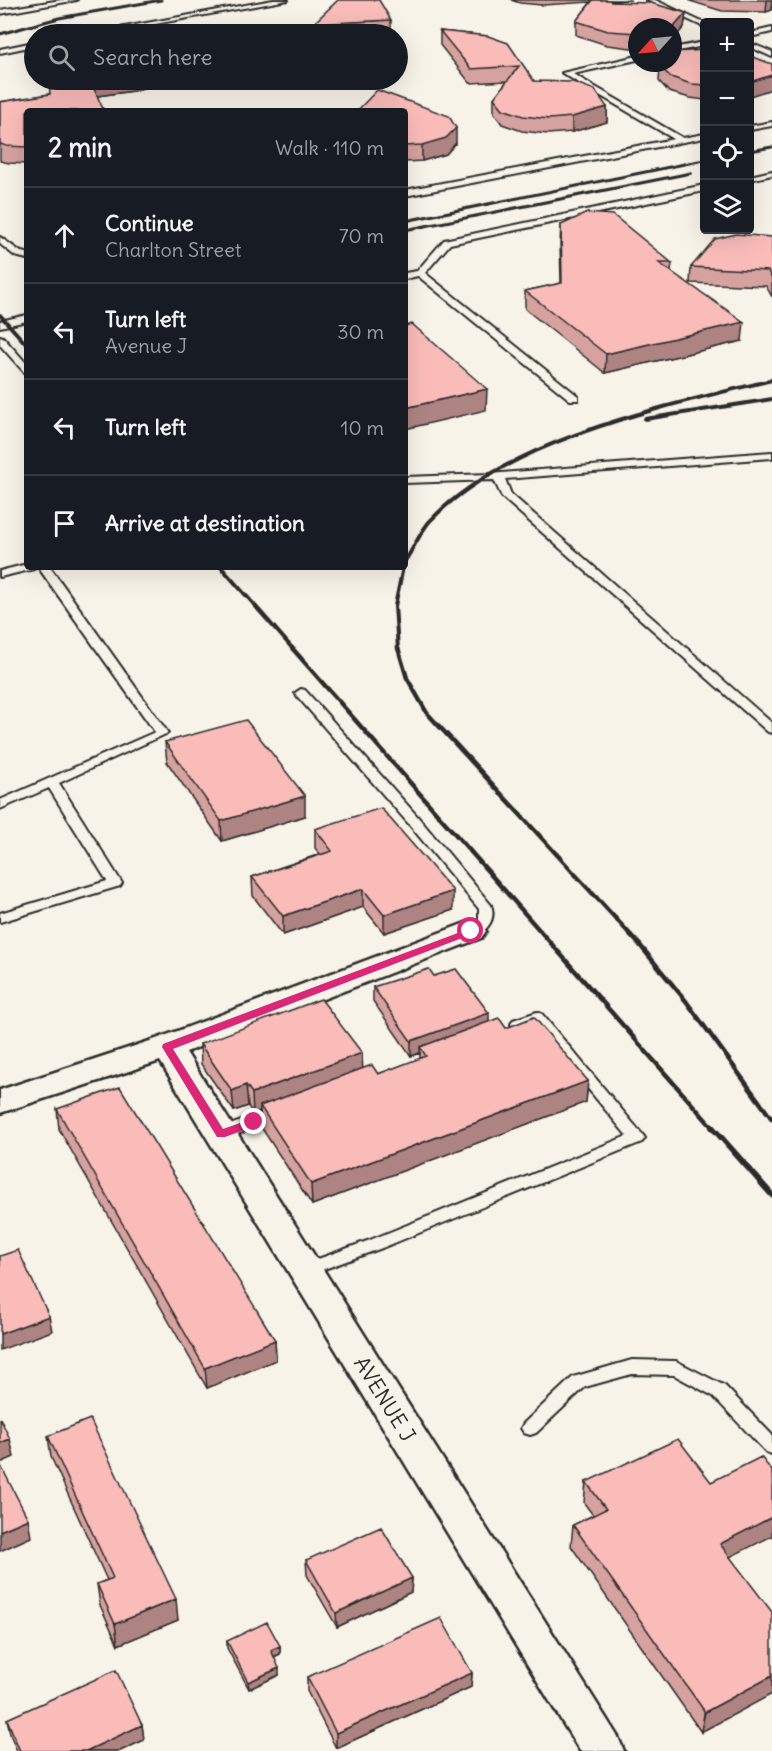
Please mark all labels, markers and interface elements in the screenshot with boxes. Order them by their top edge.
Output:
north arrow [628,18,682,72]
map controls [700,18,754,234]
button: + [700,18,754,72]
search box [24,24,408,90]
icon: search [45,41,78,74]
text: Search here [93,43,212,71]
button: − [700,72,754,126]
button: locate [700,126,754,180]
text: 2 min [48,131,112,164]
text: Walk · 110 m [275,135,384,160]
button: layers [700,180,754,234]
text: Continue [105,209,194,237]
icon: ahead [48,219,81,252]
text: 70 m [339,223,384,248]
text: Charlton Street [105,237,241,262]
text: Turn left [105,305,186,333]
icon: left [48,315,81,348]
text: 30 m [337,319,384,344]
text: Avenue J [105,333,187,358]
icon: left [48,411,81,444]
text: Turn left [105,413,186,441]
text: 10 m [341,415,384,440]
icon: arrive [48,507,81,540]
text: Arrive at destination [105,509,305,537]
route start [457,917,483,943]
route end [240,1108,266,1134]
street label: AVENUE J [348,1351,422,1447]

